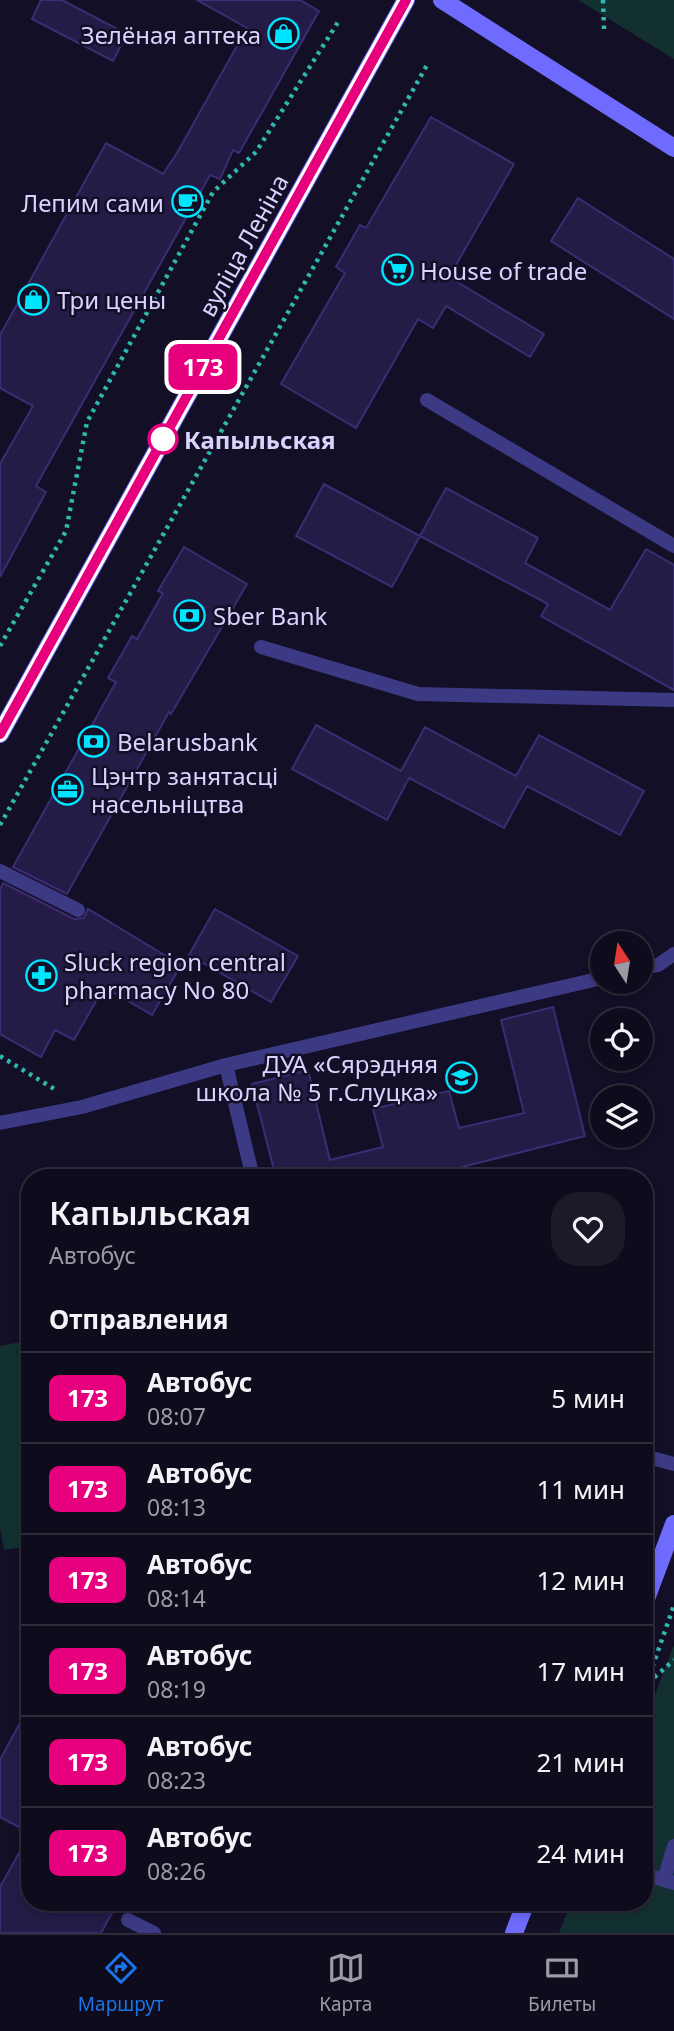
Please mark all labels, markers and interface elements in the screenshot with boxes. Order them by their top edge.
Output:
shop icon: Зелёная аптека [267,17,301,51]
place label: Зелёная аптека [81,18,261,51]
street label: вуліца Леніна [190,168,296,322]
cafe icon: Лепим сами [170,185,204,219]
place label: Лепим сами [21,186,164,219]
supermarket icon: House of trade [380,253,414,287]
place label: House of trade [420,254,587,287]
shop icon: Три цены [17,282,51,316]
place label: Три цены [57,283,166,316]
line badge: 173 [163,344,243,390]
text: 173 [182,350,224,383]
place label: Капыльская [184,423,336,456]
marker: Капыльская [148,424,178,454]
bank icon: Sber Bank [173,598,207,632]
place label: Sber Bank [213,599,328,632]
bank icon: Belarusbank [77,724,111,758]
place label: Belarusbank [117,725,258,758]
place label: Цэнтр занятасці насельніцтва [91,759,278,820]
office icon: Цэнтр занятасці насельніцтва [51,772,85,806]
north arrow [590,931,653,994]
map controls [590,931,653,1148]
place label: Sluck region central pharmacy No 80 [64,945,286,1006]
pharmacy icon: Sluck region central pharmacy No 80 [24,958,58,992]
button: locate [590,1008,653,1071]
place label: ДУА «Сярэдняя школа № 5 г.Слуцка» [196,1047,438,1108]
school or university icon: ДУА «Сярэдняя школа № 5 г.Слуцка» [444,1060,478,1094]
button: layers [590,1085,653,1148]
text: Капыльская [49,1190,251,1235]
button: heart [551,1192,625,1266]
text: Автобус [49,1239,136,1271]
text: Отправления [49,1301,228,1337]
text: Автобус [147,1364,252,1400]
text: 5 мин [551,1380,625,1416]
text: 173 [67,1381,108,1414]
text: 08:07 [147,1400,206,1432]
text: Автобус [147,1455,252,1491]
text: 11 мин [536,1471,625,1507]
text: 173 [67,1472,108,1505]
text: 08:13 [147,1491,206,1523]
text: Автобус [147,1546,252,1582]
text: 12 мин [536,1562,625,1598]
text: 173 [67,1563,108,1596]
text: 08:14 [147,1582,206,1614]
text: Автобус [147,1637,252,1673]
text: 17 мин [536,1653,625,1689]
text: 173 [67,1654,108,1687]
text: 08:19 [147,1673,206,1705]
text: Автобус [147,1728,252,1764]
text: 21 мин [536,1744,625,1780]
text: 173 [67,1745,108,1778]
text: 08:23 [147,1764,206,1796]
text: Автобус [147,1819,252,1855]
text: 24 мин [536,1835,625,1871]
text: 173 [67,1836,108,1869]
text: 08:26 [147,1855,206,1887]
tab: Маршрут [78,1949,164,2017]
tab: Карта [319,1949,372,2017]
tab: Билеты [528,1949,596,2017]

